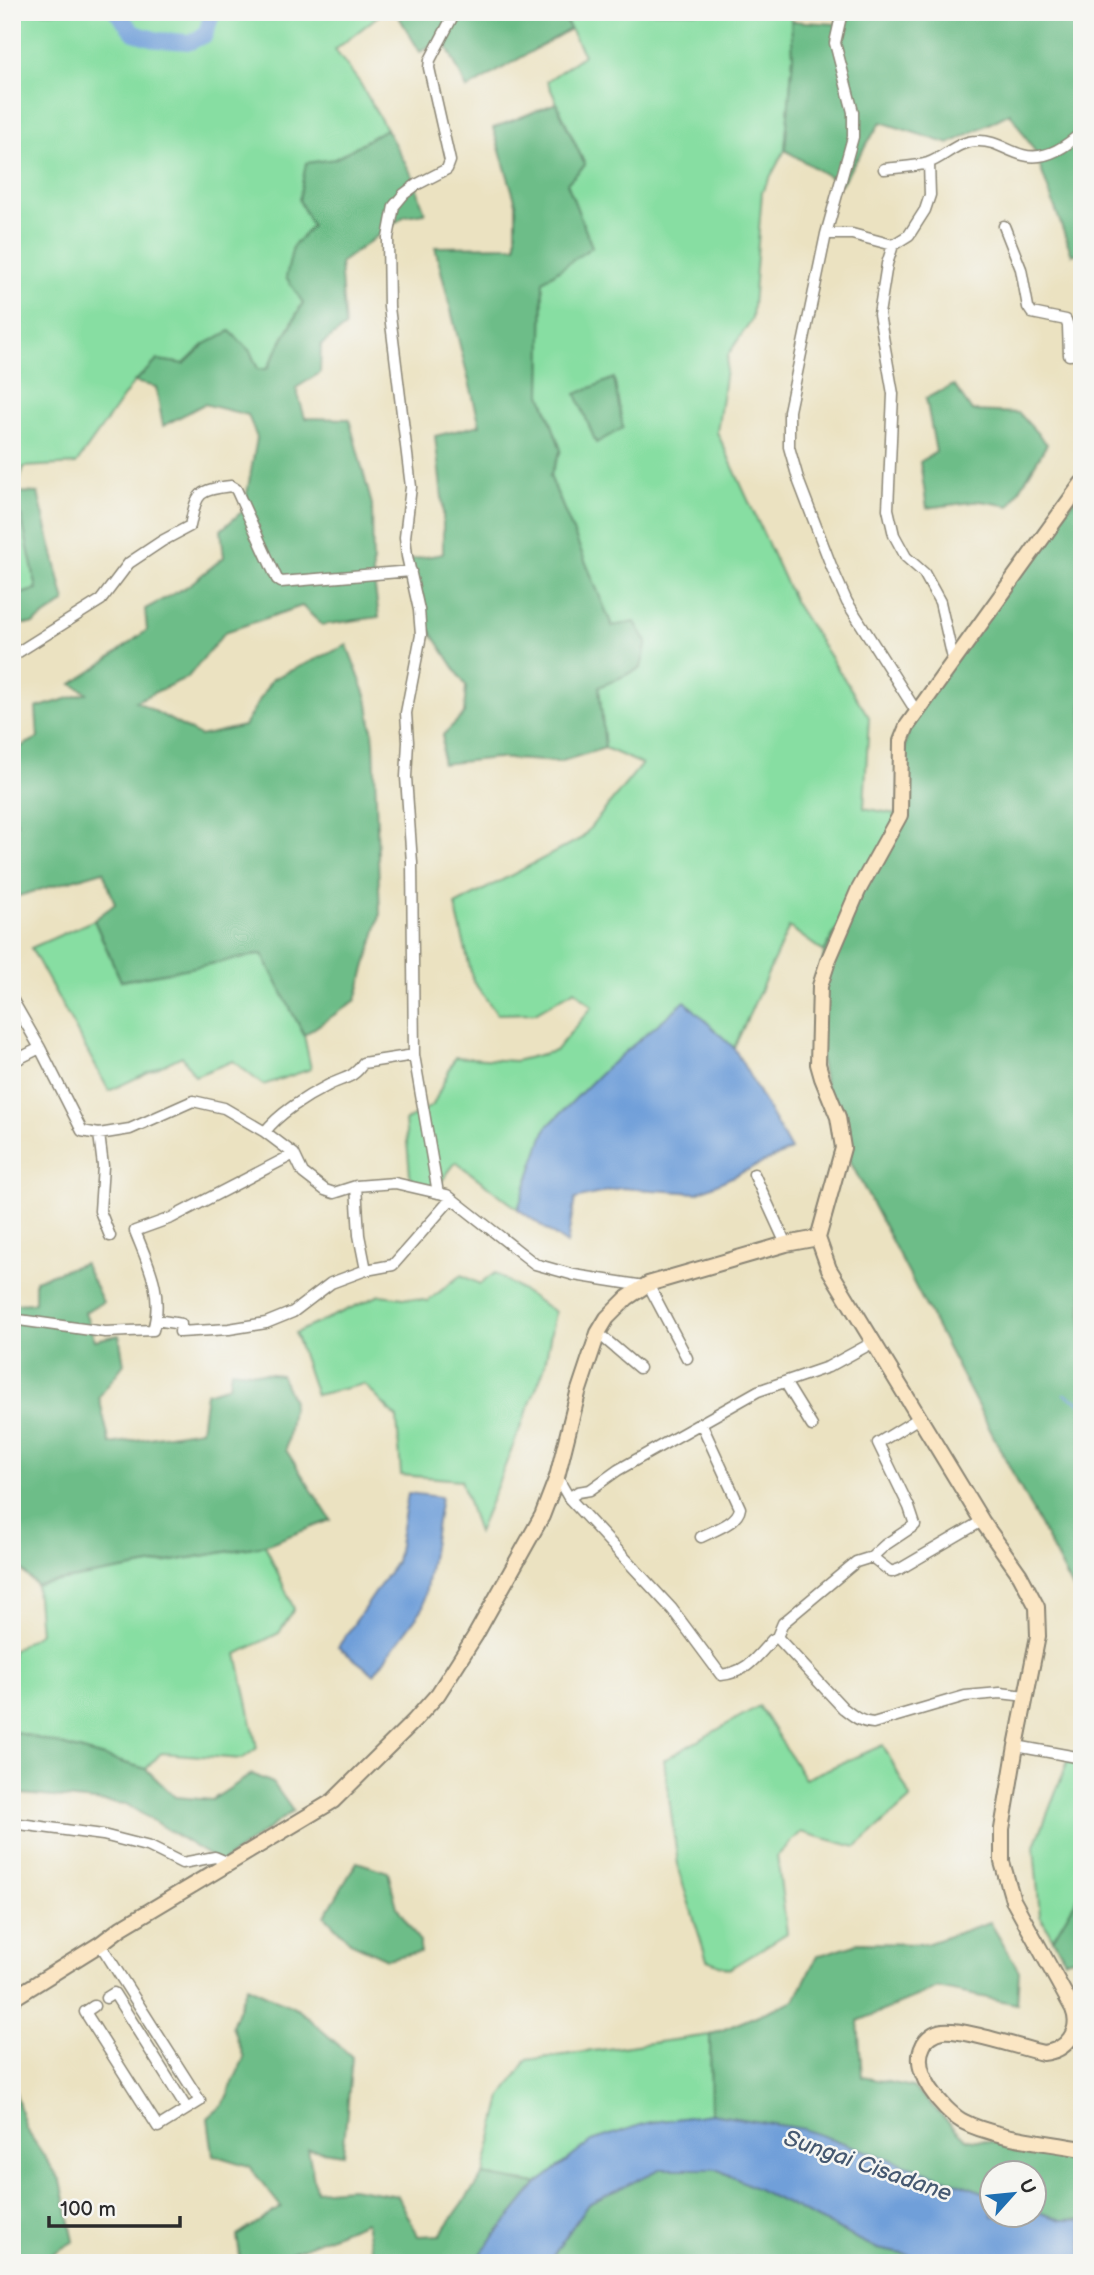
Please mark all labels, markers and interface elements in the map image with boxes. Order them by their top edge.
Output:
water label: Sungai Cisadane [780,2124,956,2208]
north arrow [978,2160,1048,2230]
text: U [1013,2176,1040,2198]
scale bar [49,2184,180,2228]
text: 100 m [60,2197,116,2222]

